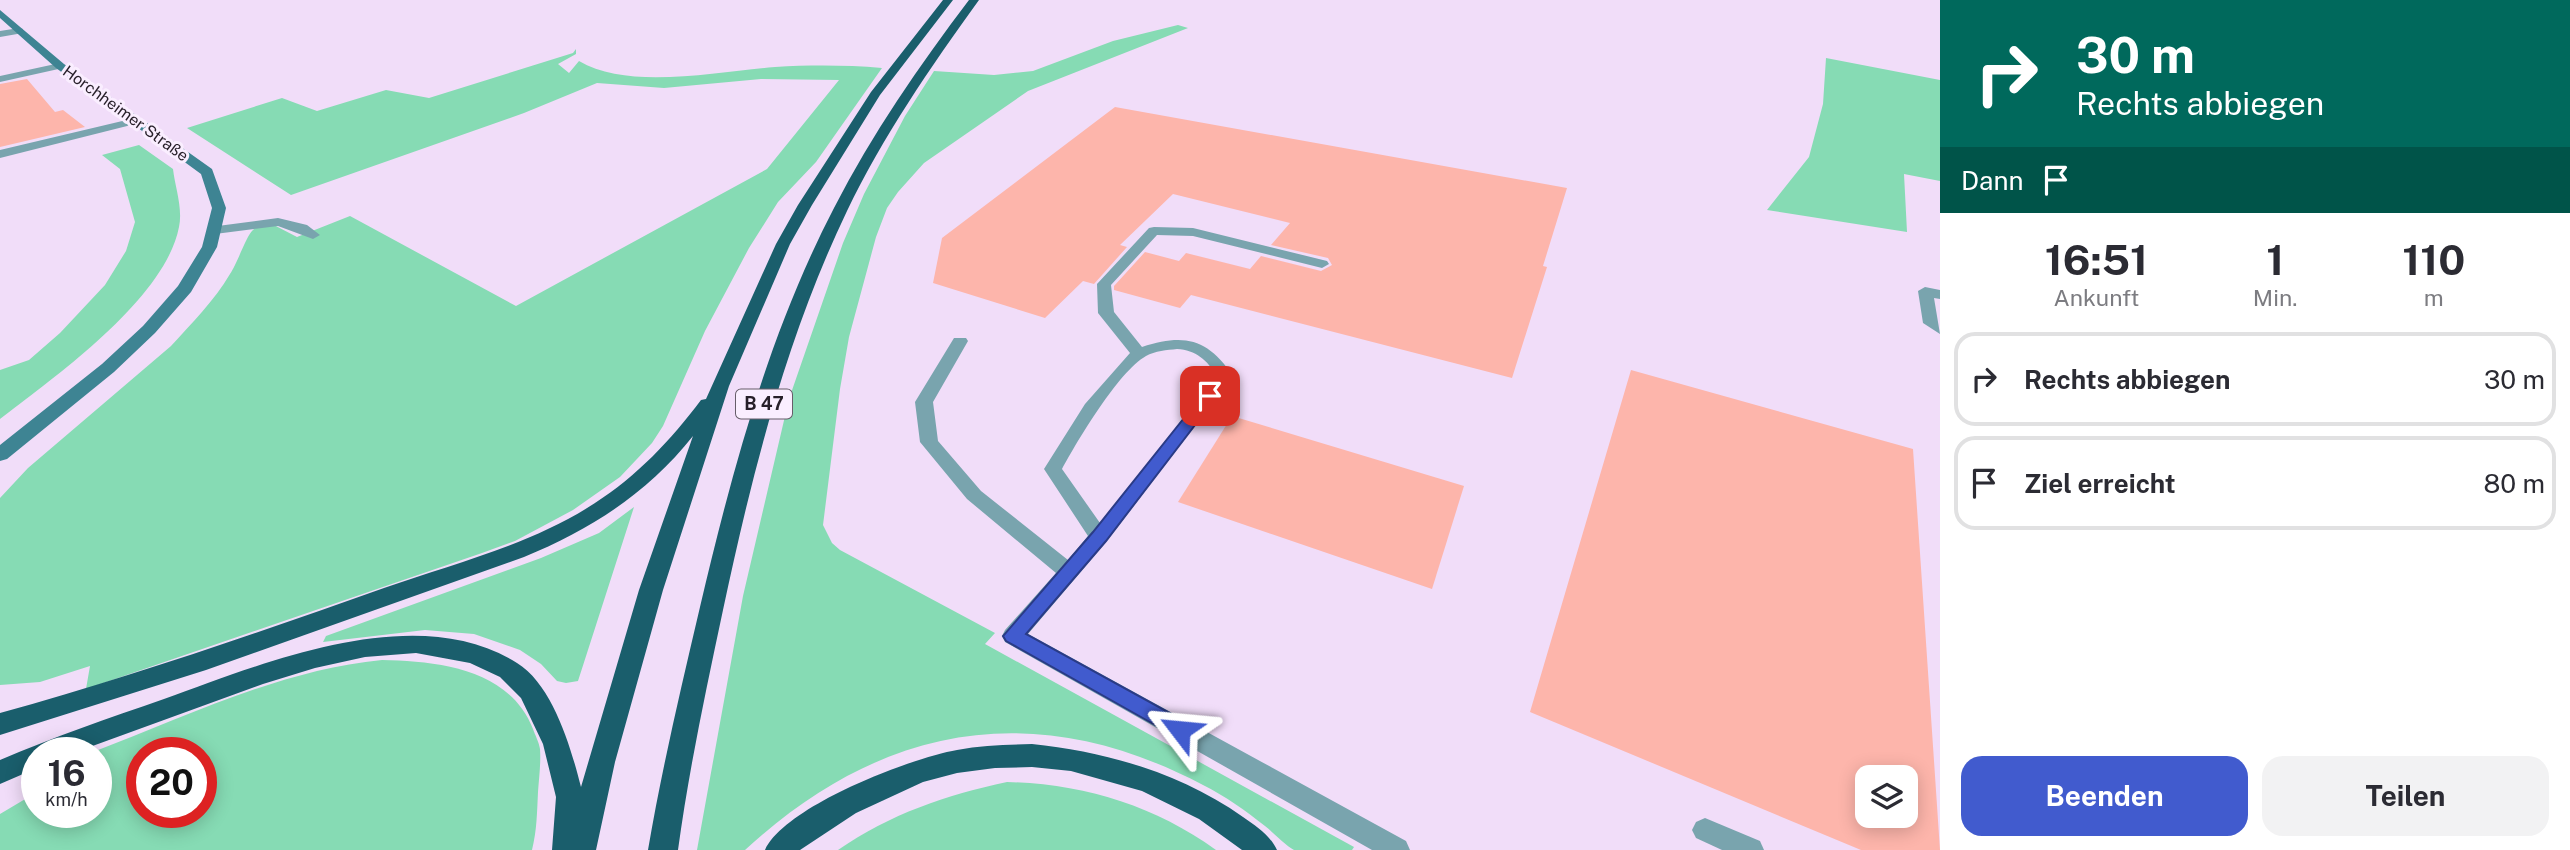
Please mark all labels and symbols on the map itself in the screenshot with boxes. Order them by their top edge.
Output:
street label: Horchheimer Straße [59,61,192,165]
pin [1180,366,1240,426]
road number: B 47 [736,390,792,418]
position arrow [1143,693,1217,767]
speed limit sign: 20 [126,737,217,828]

